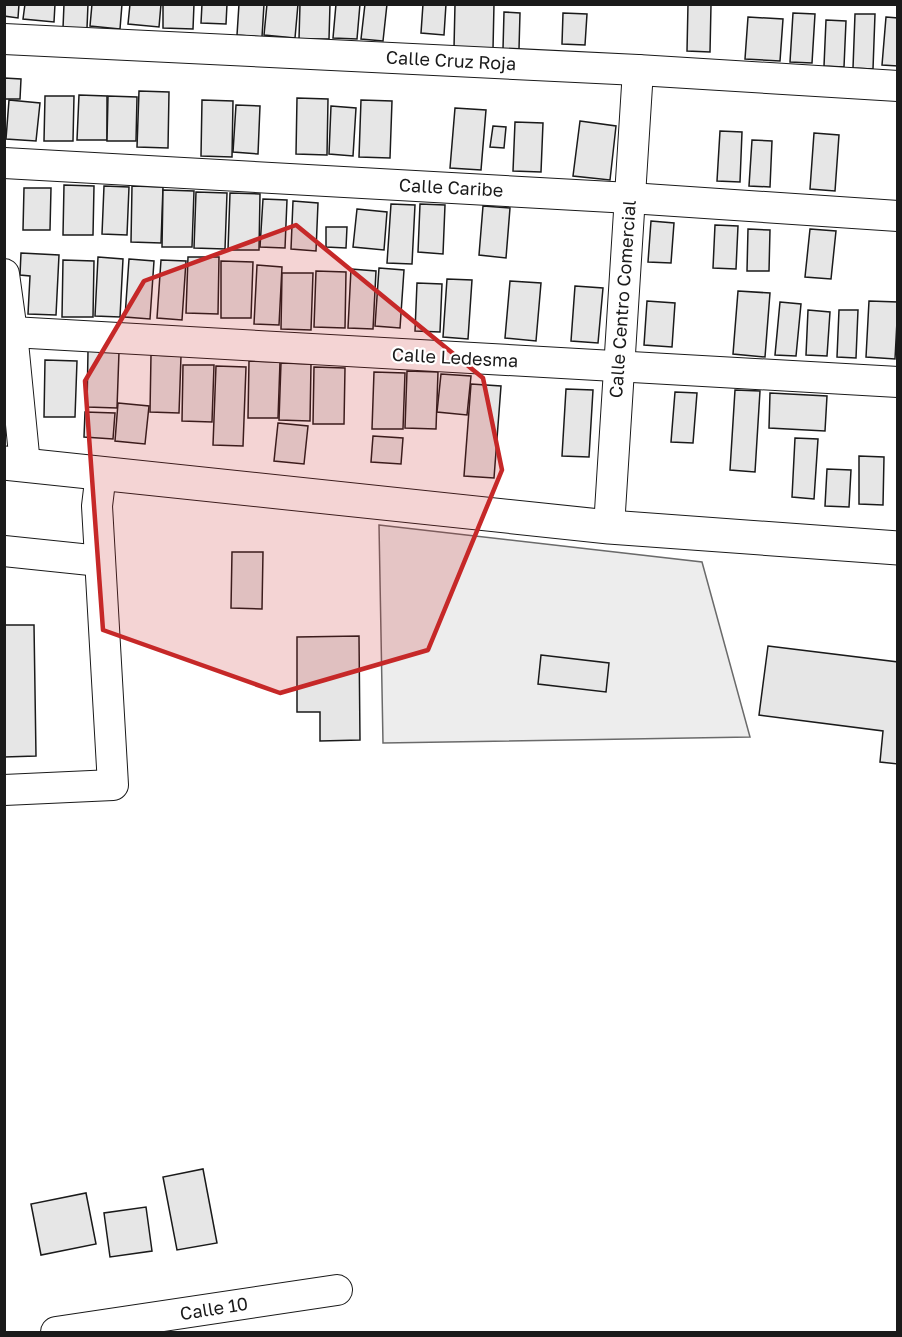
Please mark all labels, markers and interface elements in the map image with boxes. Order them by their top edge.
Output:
street label: Calle Cruz Roja [385,46,517,74]
street label: Calle Caribe [398,173,504,201]
street label: Calle Centro Comercial [604,199,640,399]
street label: Calle Ledesma [391,343,519,371]
street label: Calle 10 [178,1292,249,1324]

